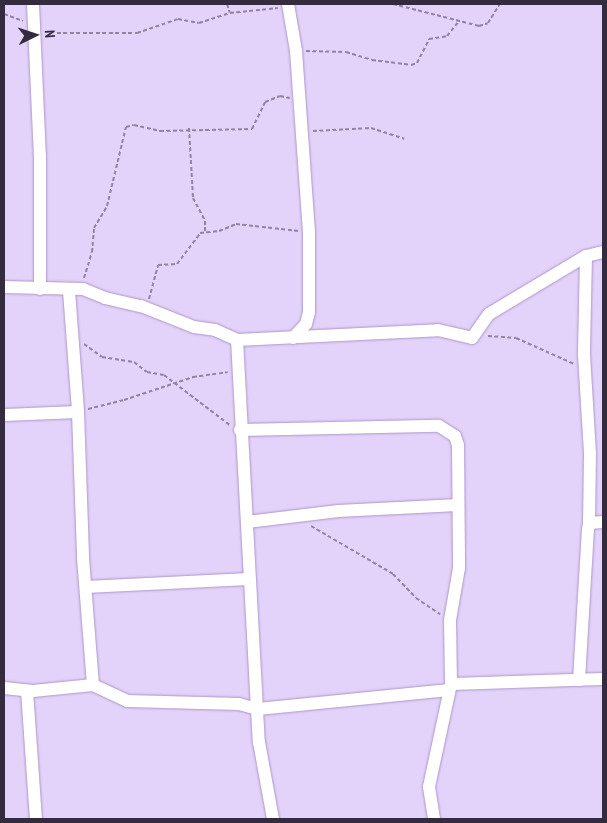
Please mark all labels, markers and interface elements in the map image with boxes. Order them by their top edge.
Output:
north arrow [10,10,60,60]
text: N [41,30,59,38]

